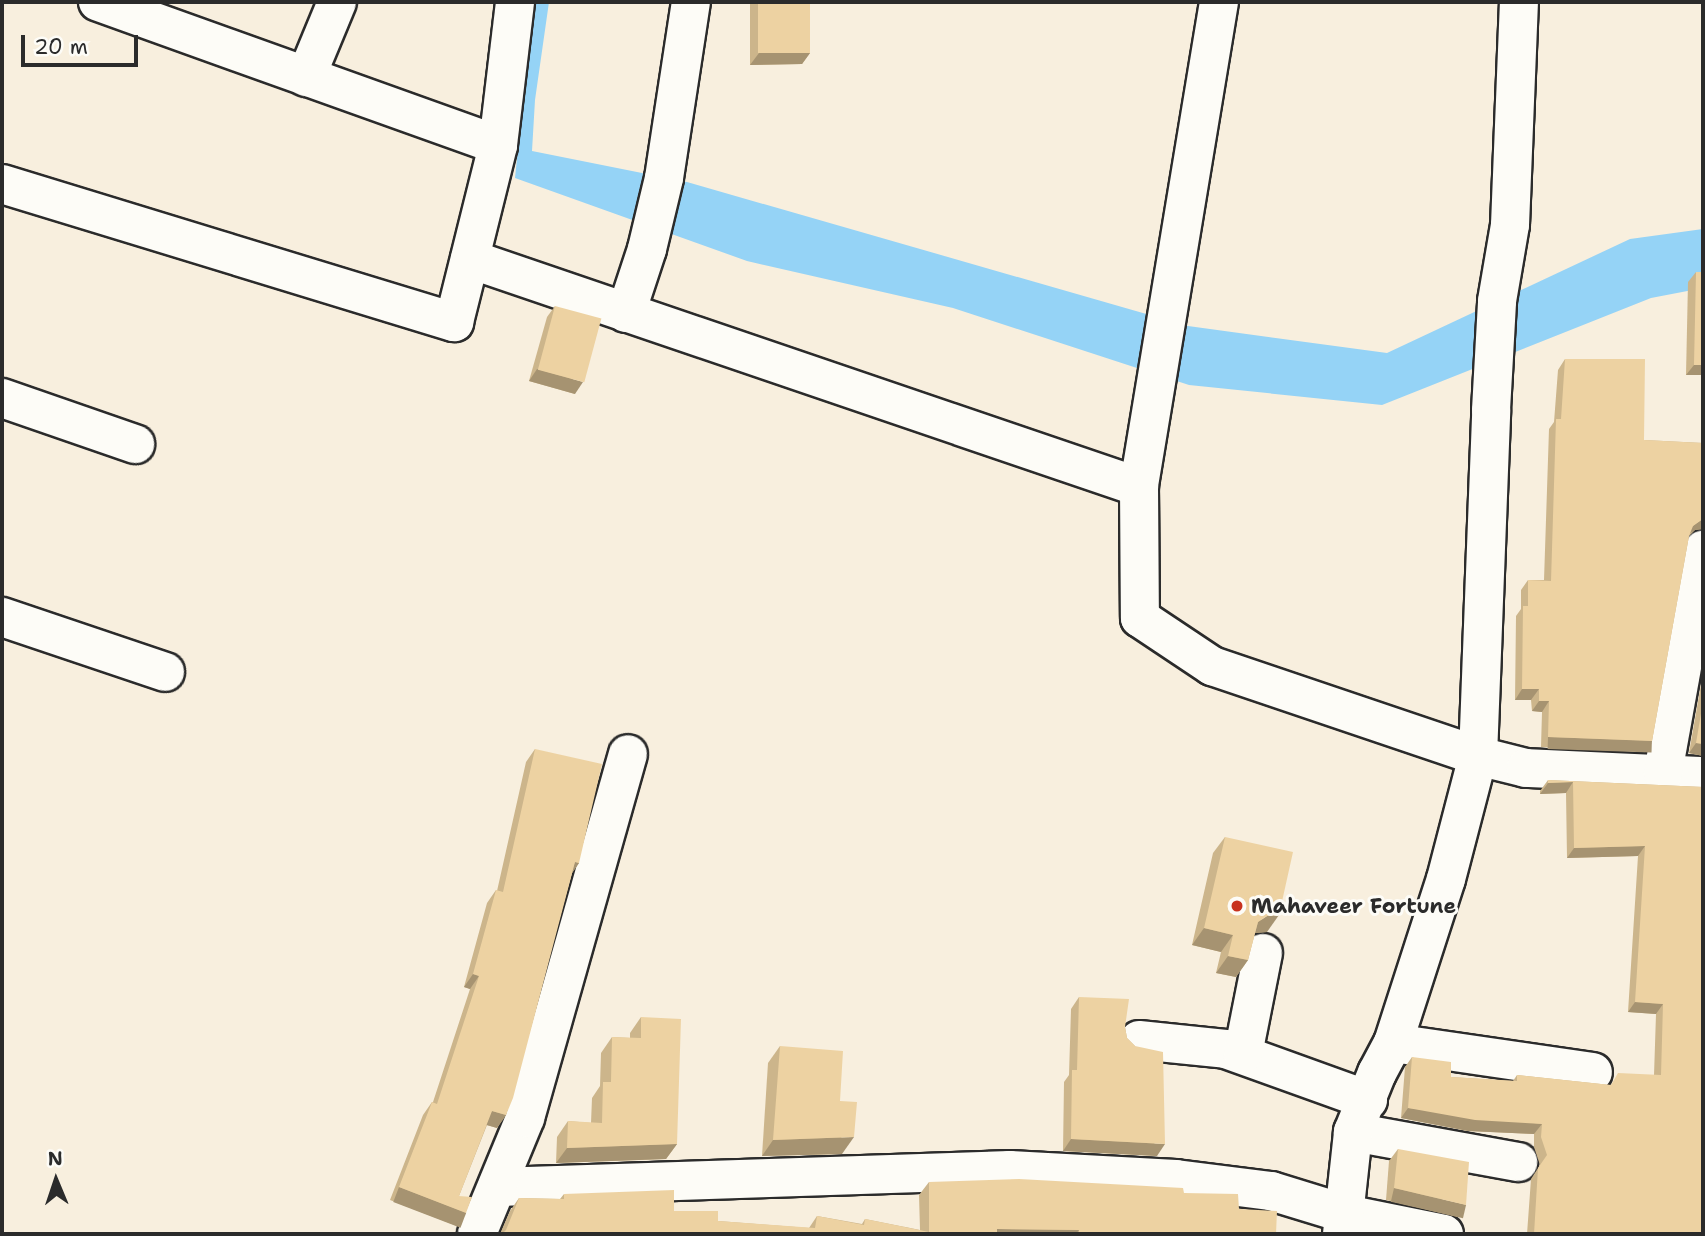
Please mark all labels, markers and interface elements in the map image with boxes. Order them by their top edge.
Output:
scale bar [24,21,142,65]
text: 20 m [34,33,88,61]
place label: Mahaveer Fortune [1251,893,1456,919]
marker: Mahaveer Fortune [1229,898,1245,914]
north arrow [21,1145,91,1215]
text: N [47,1146,63,1171]

